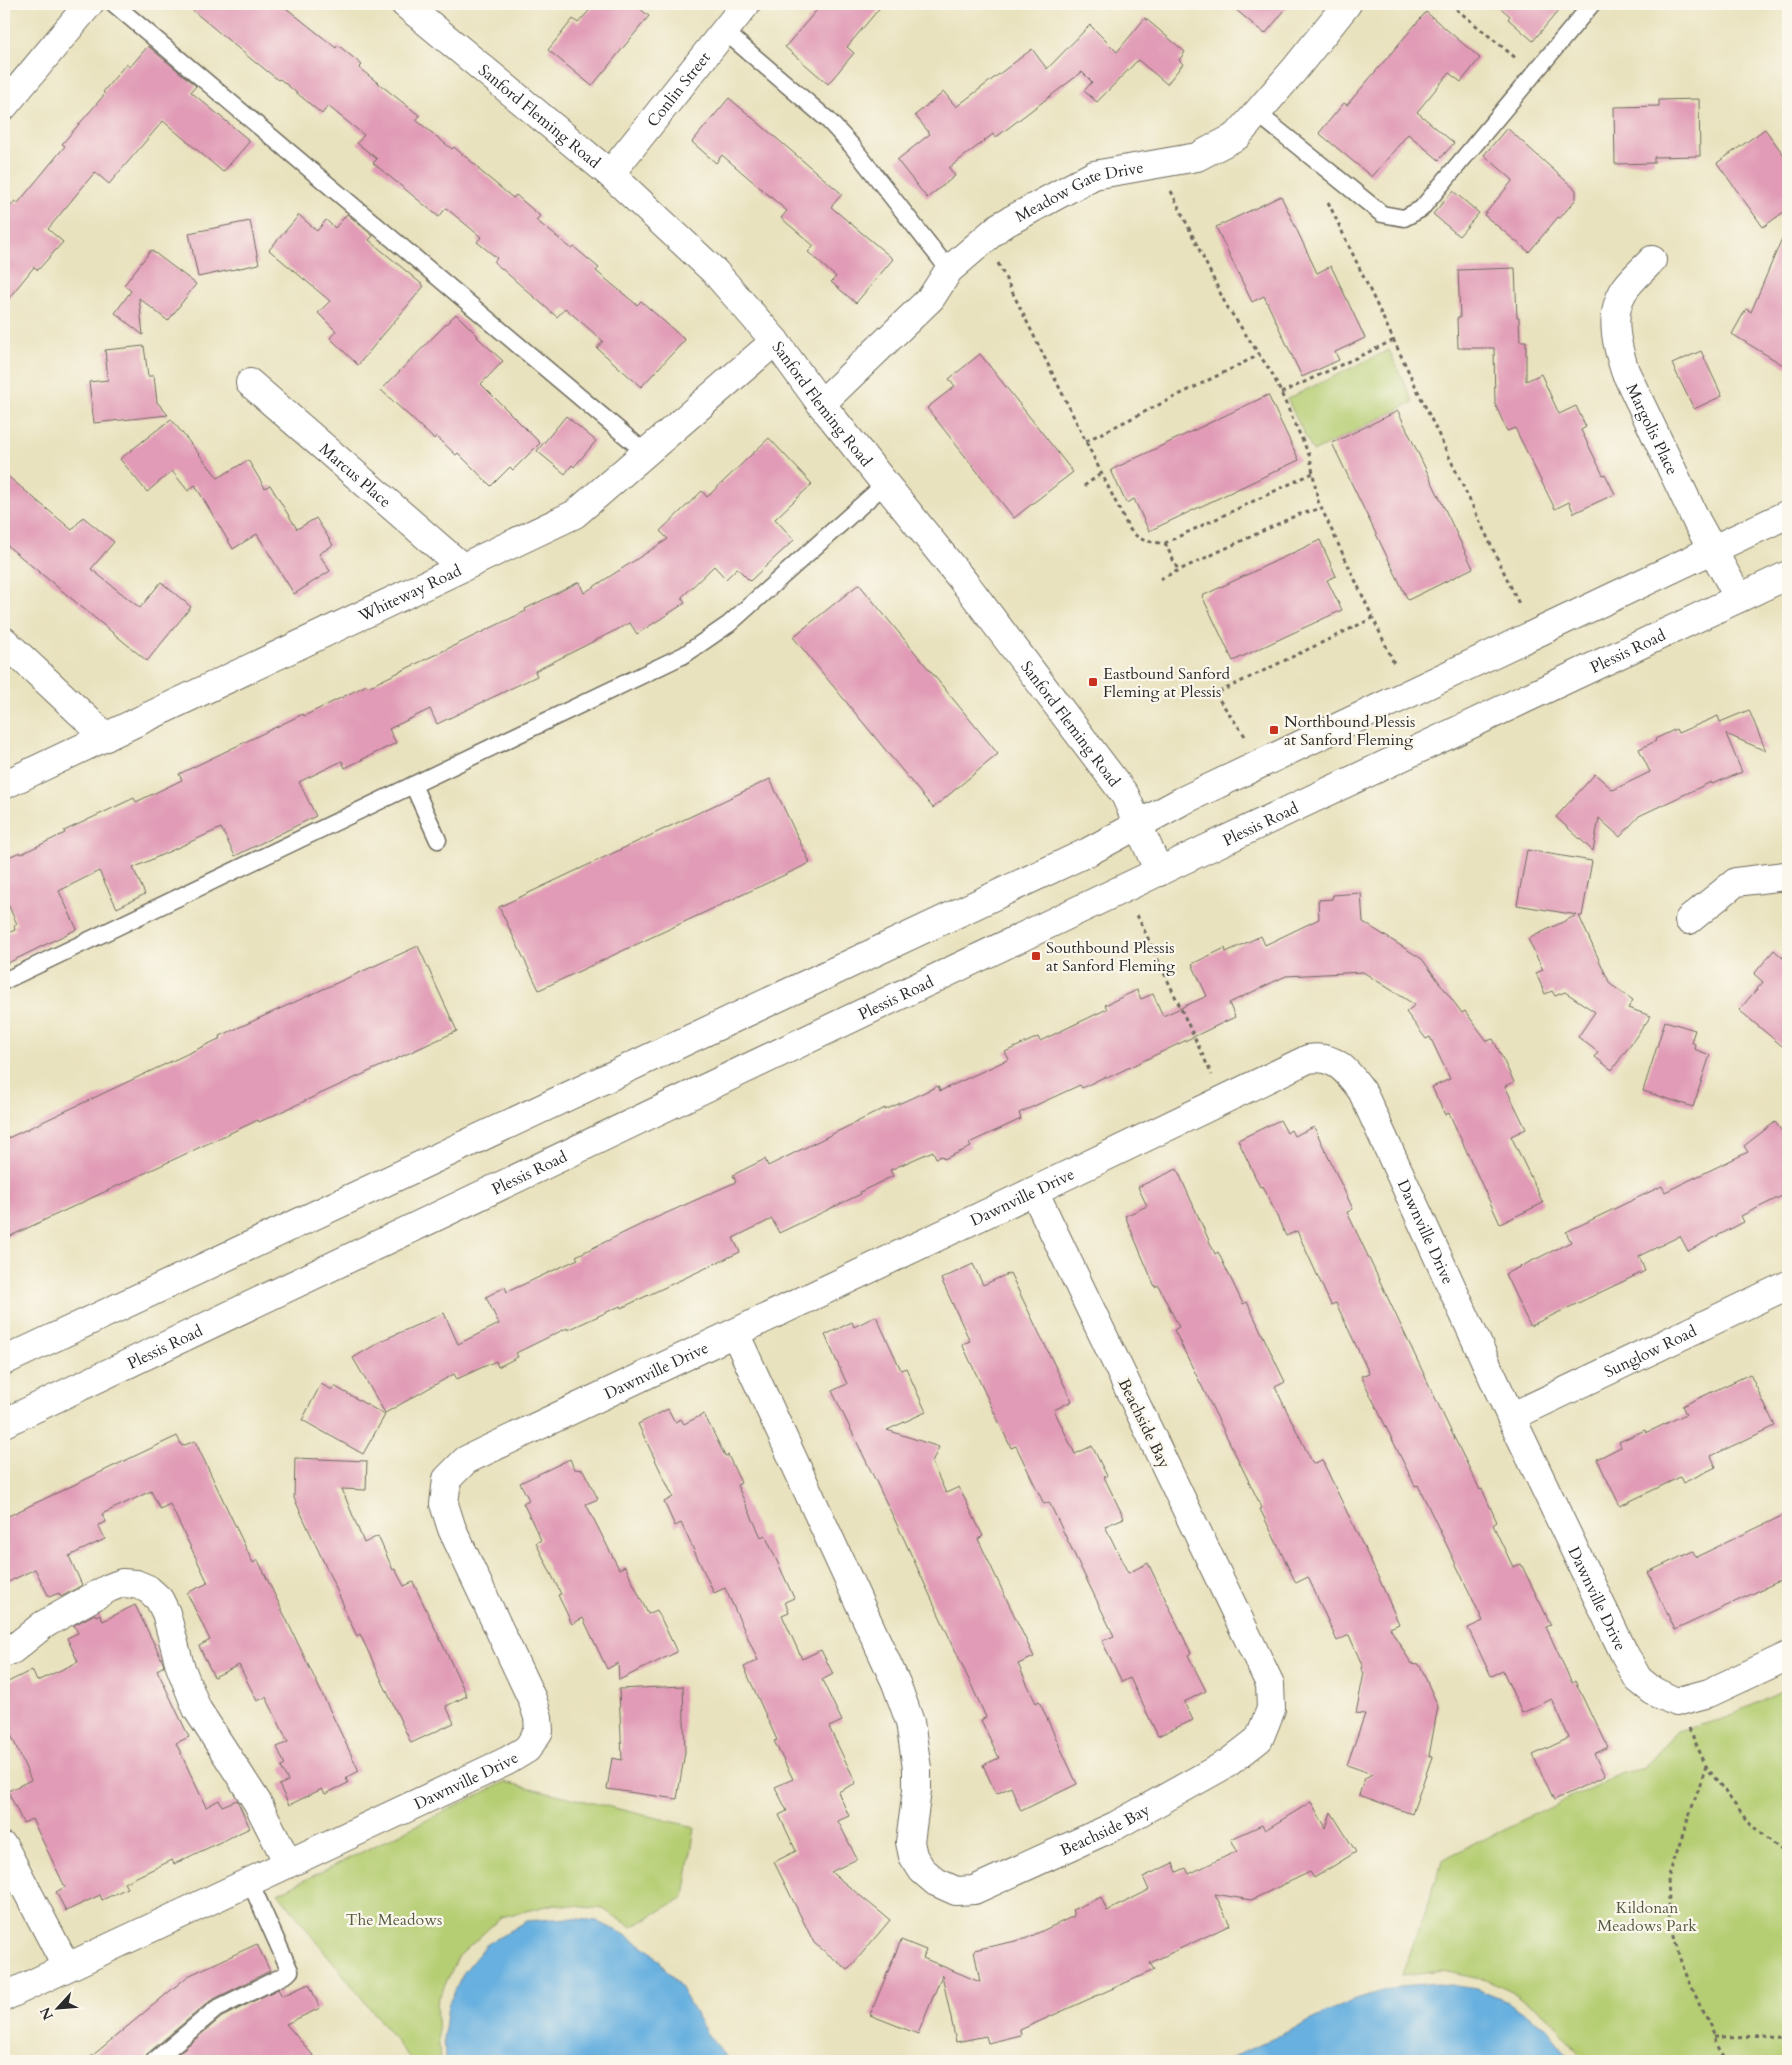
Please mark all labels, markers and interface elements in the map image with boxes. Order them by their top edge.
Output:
street label: Conlin Street [642,47,716,132]
street label: Sanford Fleming Road [473,59,605,174]
street label: Meadow Gate Drive [1011,157,1145,228]
street label: Sanford Fleming Road [767,337,877,472]
street label: Margolis Place [1621,380,1683,479]
street label: Marcus Place [314,438,396,513]
street label: Whiteway Road [354,559,465,628]
street label: Plessis Road [1587,624,1670,679]
street label: Sanford Fleming Road [1016,657,1125,792]
place label: Eastbound Sanford Fleming at Plessis [1103,663,1231,703]
marker: Eastbound Sanford Fleming at Plessis [1087,676,1099,688]
place label: Northbound Plessis at Sanford Fleming [1284,711,1415,751]
marker: Northbound Plessis at Sanford Fleming [1268,724,1280,736]
street label: Plessis Road [1219,797,1302,852]
place label: Southbound Plessis at Sanford Fleming [1046,937,1175,977]
marker: Southbound Plessis at Sanford Fleming [1030,950,1042,962]
street label: Plessis Road [855,971,938,1026]
street label: Plessis Road [488,1146,571,1200]
street label: Dawnville Drive [967,1163,1078,1232]
street label: Dawnville Drive [1392,1176,1459,1288]
street label: Plessis Road [124,1320,207,1375]
street label: Sunglow Road [1601,1320,1701,1383]
street label: Dawnville Drive [601,1337,712,1405]
street label: Beachside Bay [1113,1375,1176,1472]
street label: Dawnville Drive [1563,1543,1631,1654]
street label: Dawnville Drive [410,1747,522,1815]
street label: Beachside Bay [1057,1799,1154,1862]
park label: Kildonan Meadows Park [1597,1897,1697,1937]
park label: The Meadows [346,1909,442,1931]
north arrow [32,1982,82,2032]
text: N [36,2004,58,2023]

